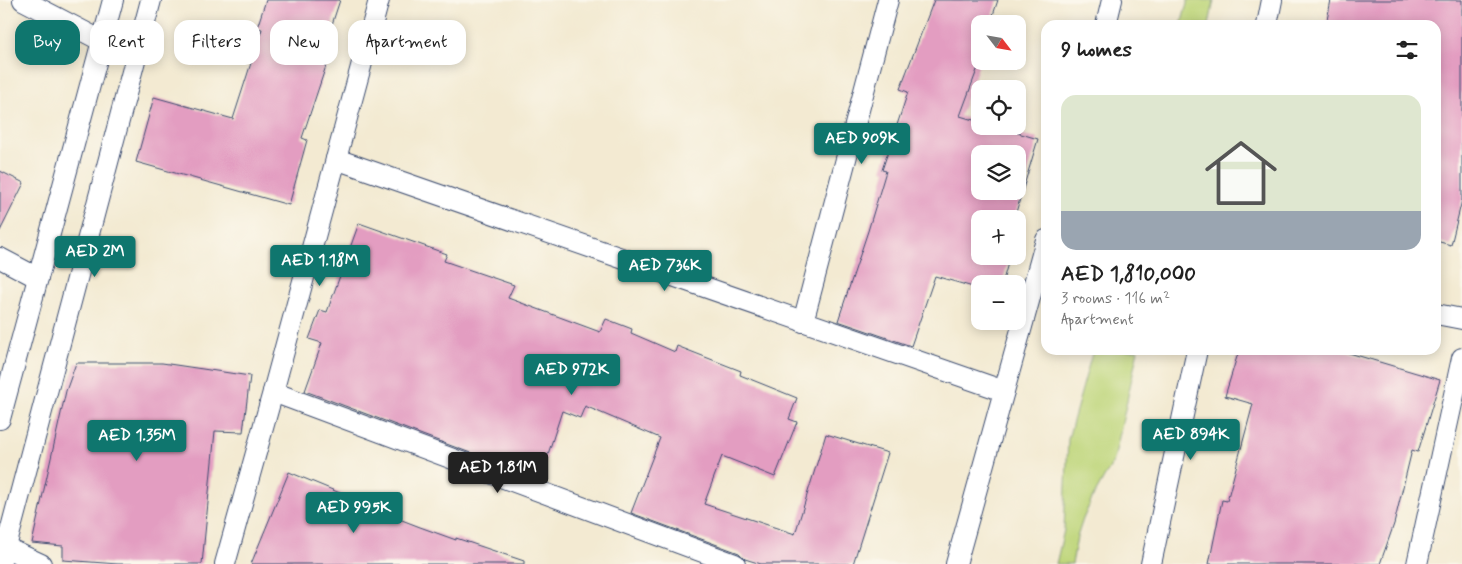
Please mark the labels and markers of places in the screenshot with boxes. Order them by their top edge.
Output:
pin: AED 909K [810,122,914,165]
pin: AED 2M [54,236,136,278]
pin: AED 1.18M [263,244,377,287]
pin: AED 736K [613,250,717,292]
pin: AED 972K [520,354,624,396]
pin: AED 894K [1139,418,1243,461]
pin: AED 1.35M [80,420,194,462]
pin: AED 1.81M [441,452,555,494]
pin: AED 995K [302,492,406,534]

